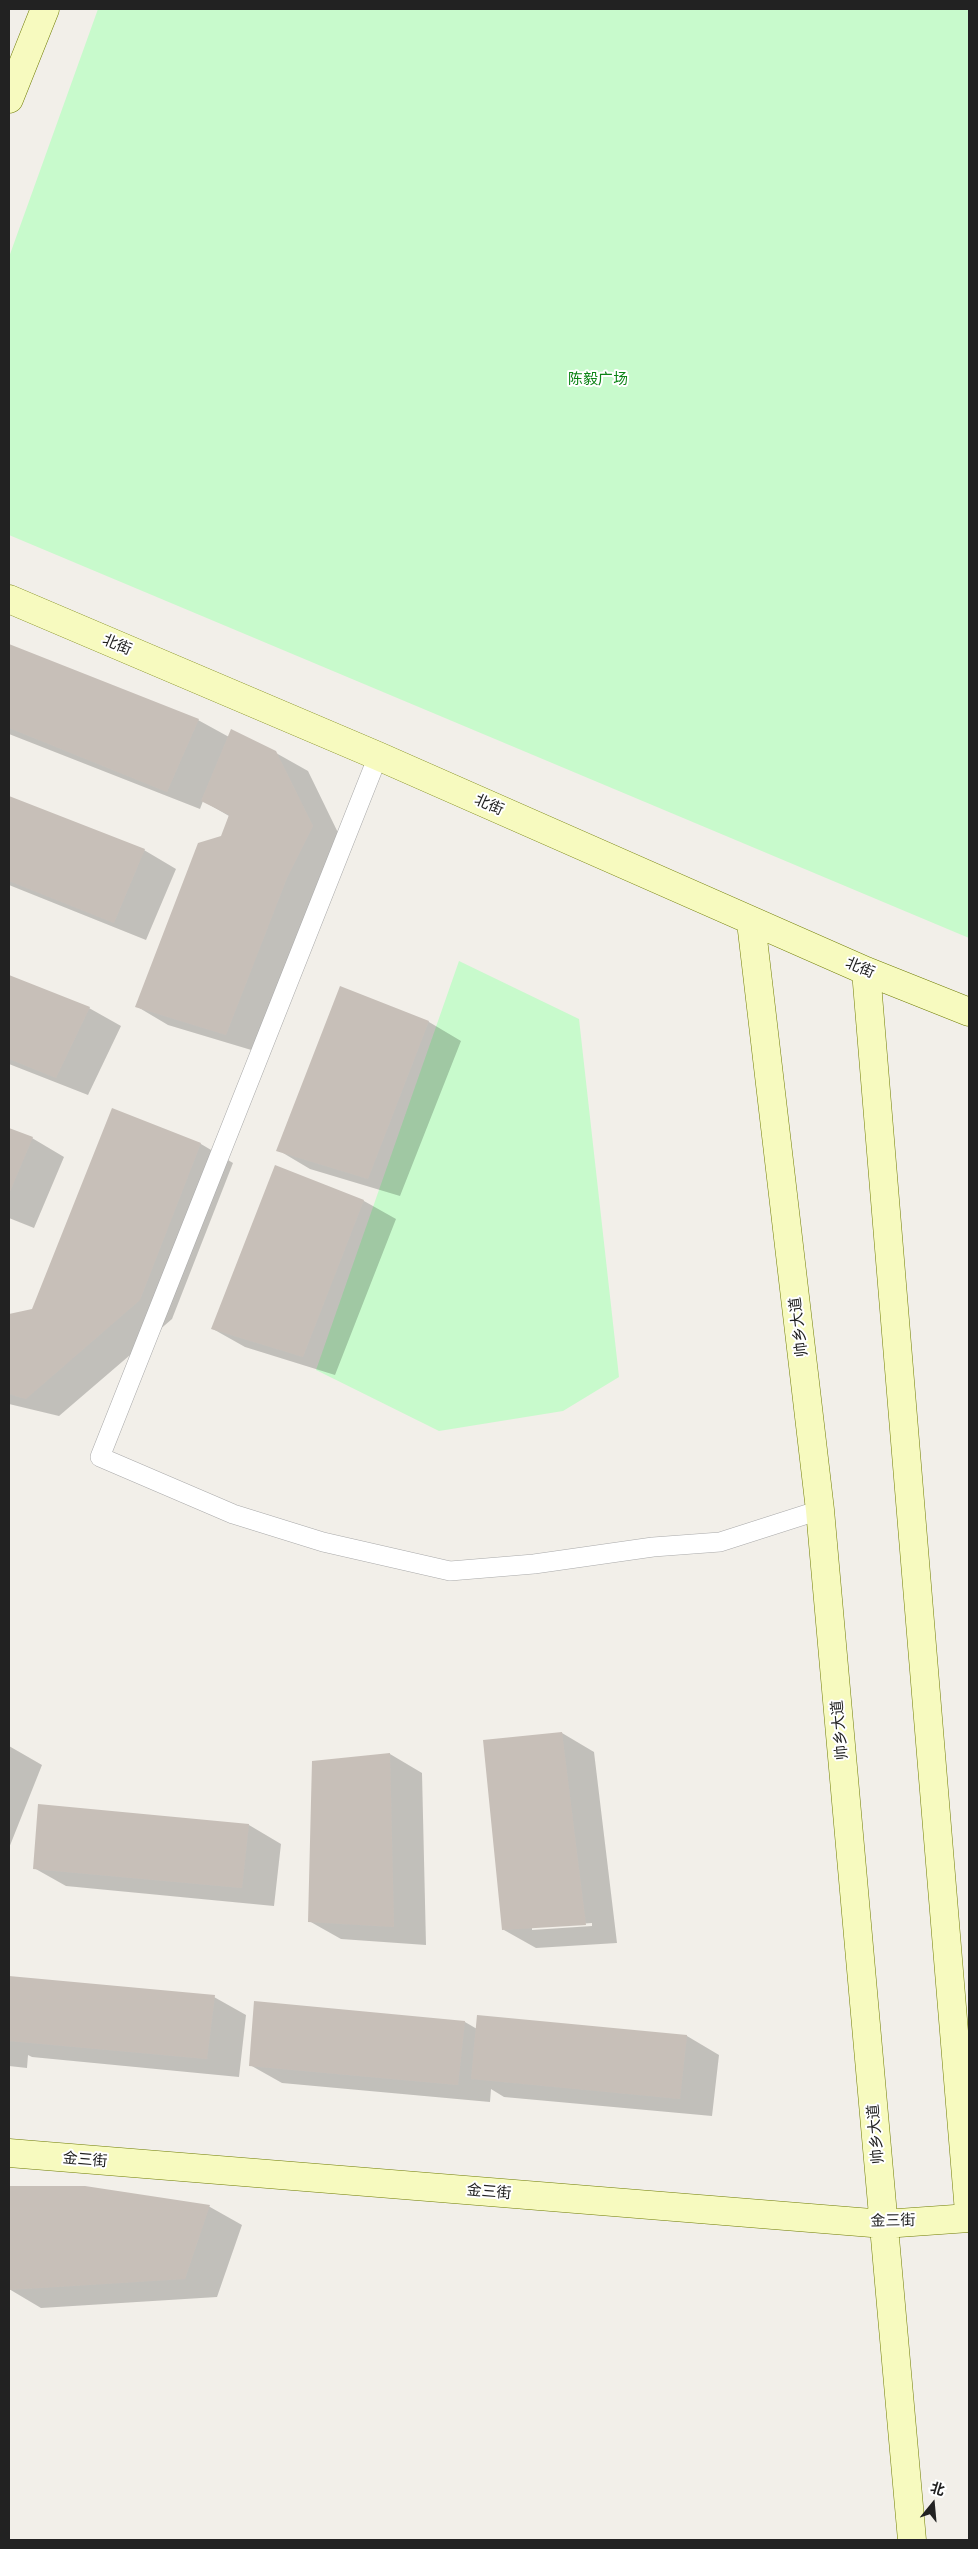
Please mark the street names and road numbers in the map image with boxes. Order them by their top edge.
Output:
street label: 北街 [100,631,134,659]
street label: 北街 [472,791,506,819]
street label: 北街 [843,954,877,982]
street label: 帅乡大道 [786,1296,812,1358]
street label: 帅乡大道 [828,1699,852,1761]
street label: 帅乡大道 [864,2103,888,2165]
street label: 金三街 [62,2149,108,2171]
street label: 金三街 [466,2181,512,2203]
street label: 金三街 [870,2212,916,2230]

